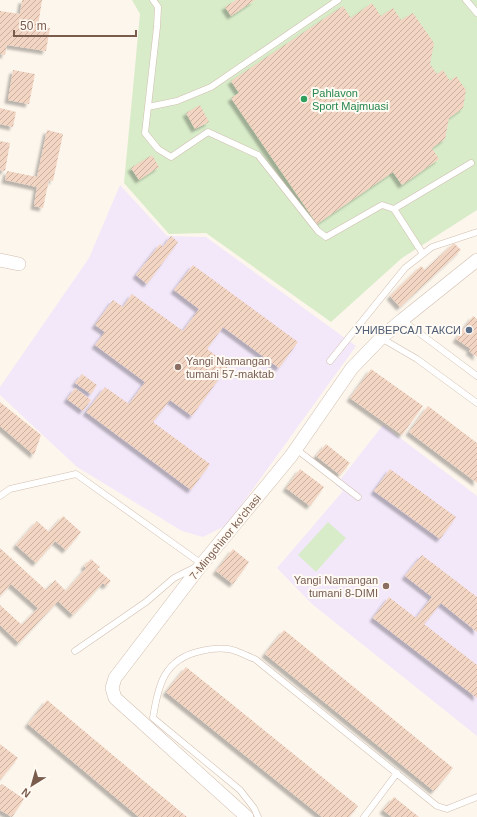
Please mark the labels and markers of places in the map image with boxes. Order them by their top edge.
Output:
place label: Pahlavon Sport Majmuasi [312,87,388,112]
marker: Pahlavon Sport Majmuasi [299,94,309,104]
place label: УНИВЕРСАЛ ТАКСИ [355,324,461,336]
marker: УНИВЕРСАЛ ТАКСИ [464,325,474,335]
place label: Yangi Namangan tumani 57-maktab [186,355,274,380]
marker: Yangi Namangan tumani 57-maktab [173,362,183,372]
place label: Yangi Namangan tumani 8-DIMI [294,574,378,599]
marker: Yangi Namangan tumani 8-DIMI [381,581,391,591]

